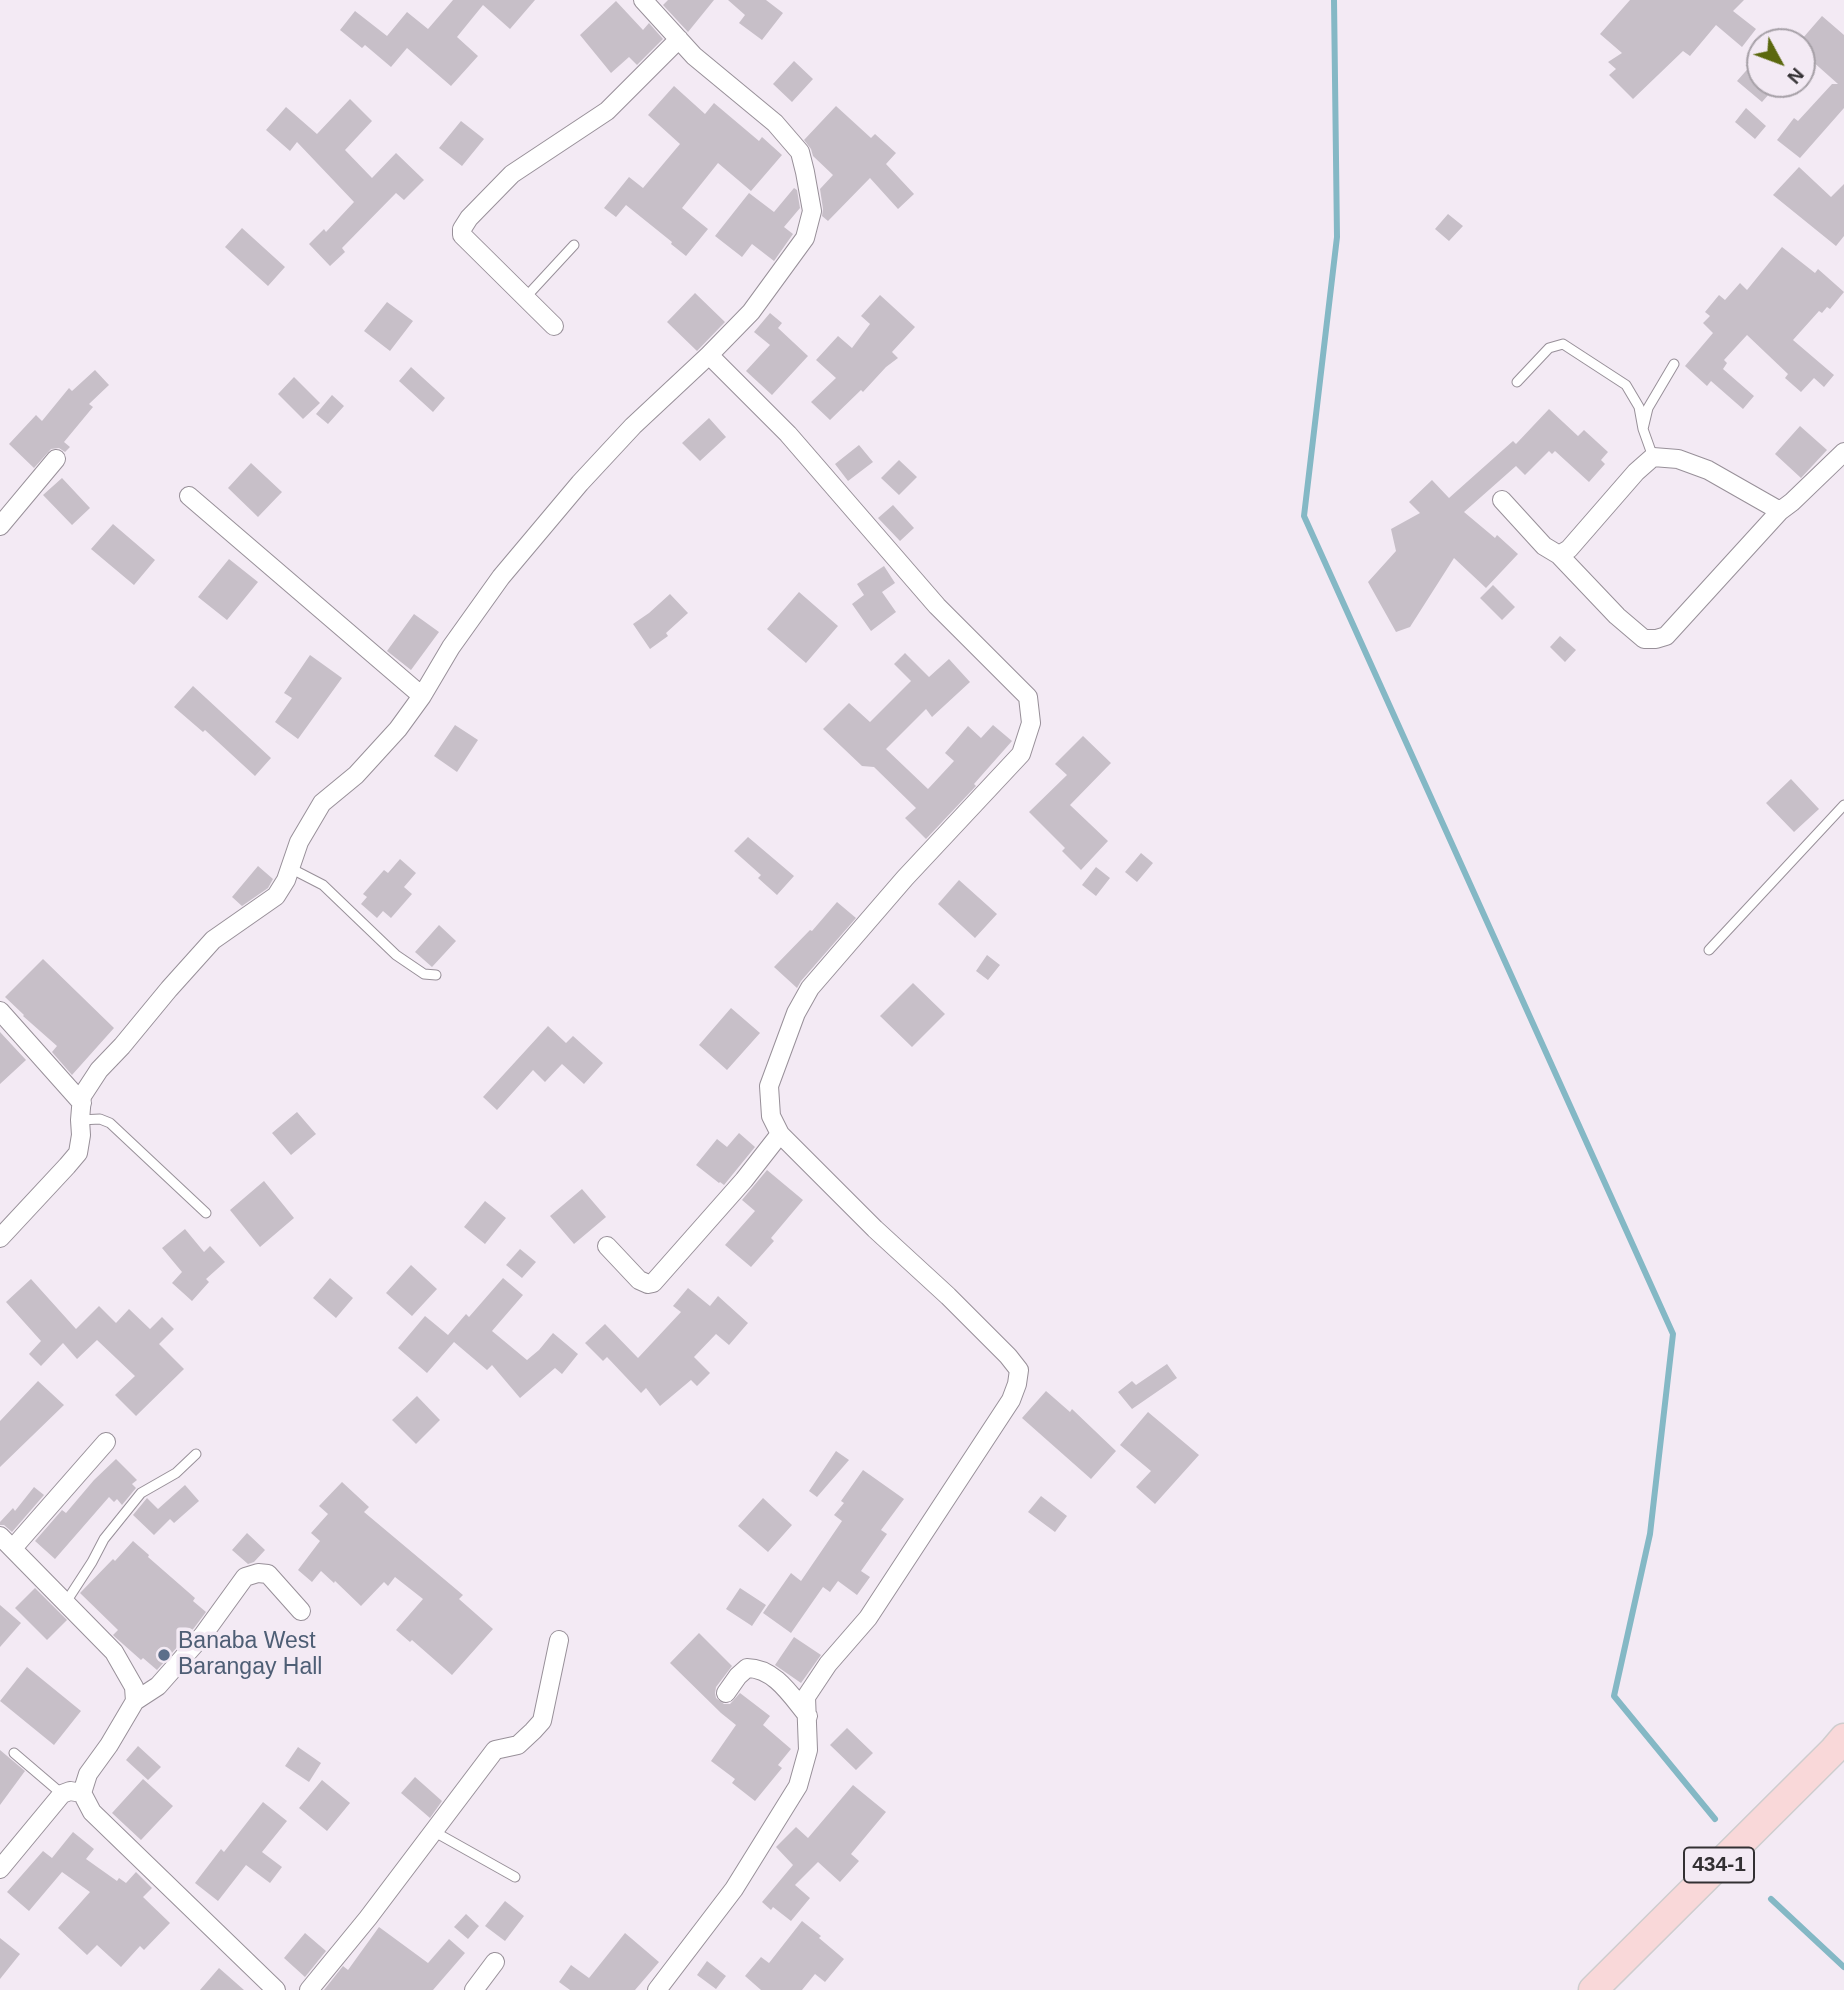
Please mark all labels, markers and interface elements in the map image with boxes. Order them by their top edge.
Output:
north arrow [1746,28,1816,98]
text: N [1783,64,1808,88]
place label: Banaba West Barangay Hall [178,1628,322,1682]
marker: Banaba West Barangay Hall [156,1647,172,1663]
road number: 434-1 [1684,1848,1754,1882]

